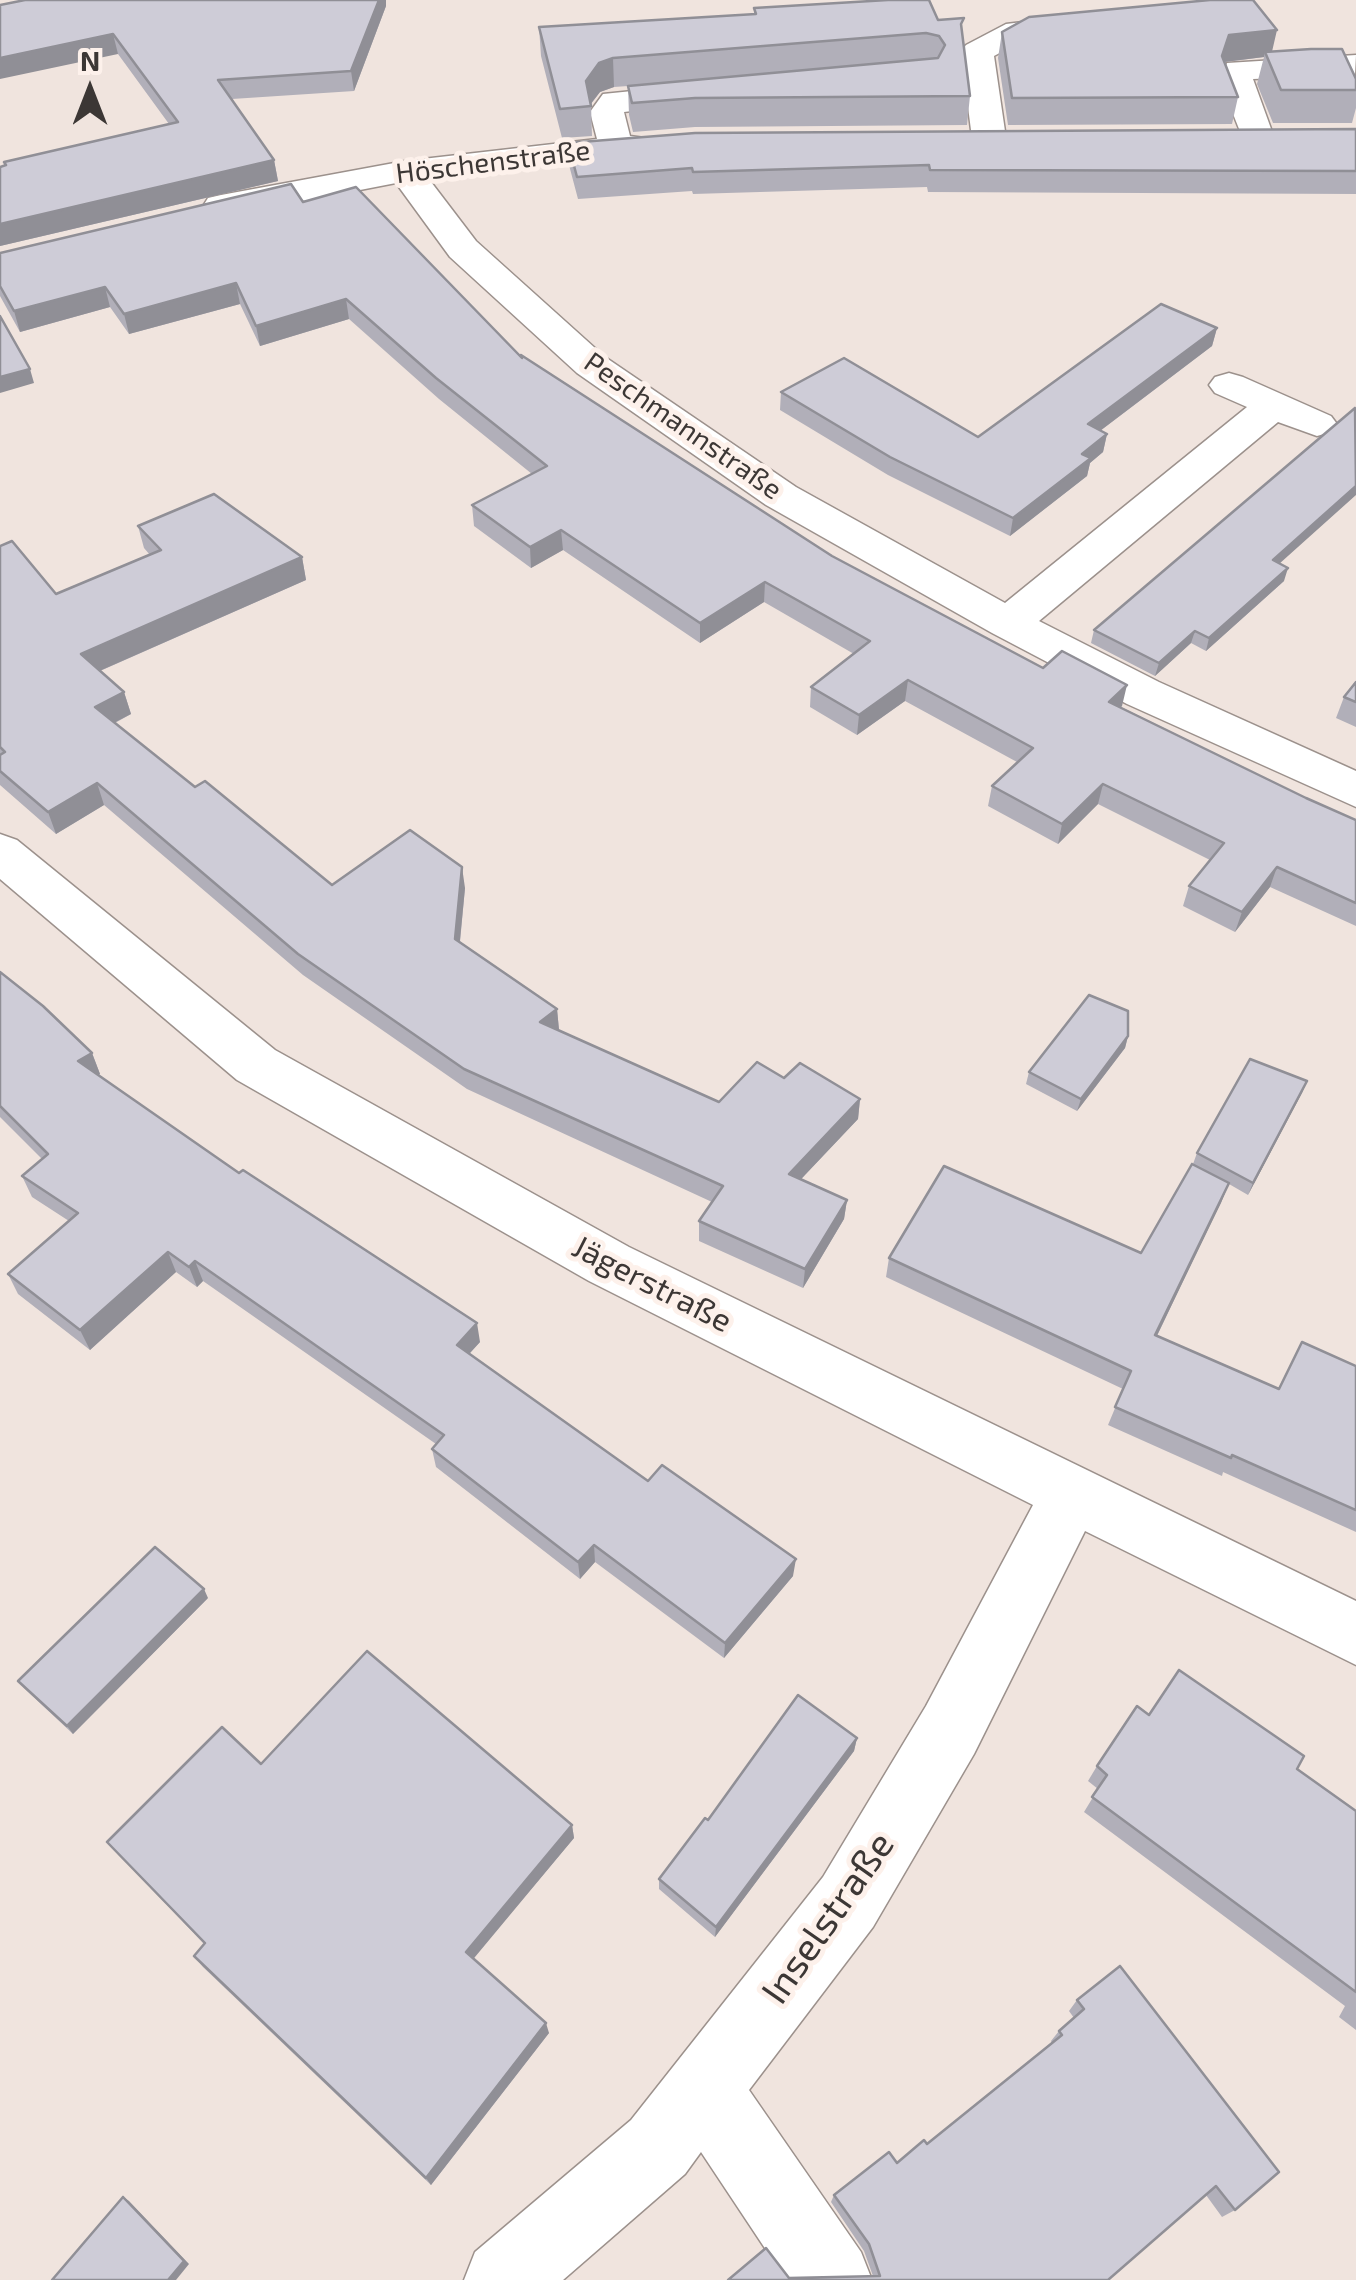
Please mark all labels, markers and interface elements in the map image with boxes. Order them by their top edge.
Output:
north arrow [40,40,140,140]
text: N [80,43,100,77]
street label: Höschenstraße [394,133,592,191]
street label: Peschmannstraße [578,345,788,507]
street label: Jägerstraße [566,1227,738,1341]
street label: Inselstraße [752,1823,904,2013]

